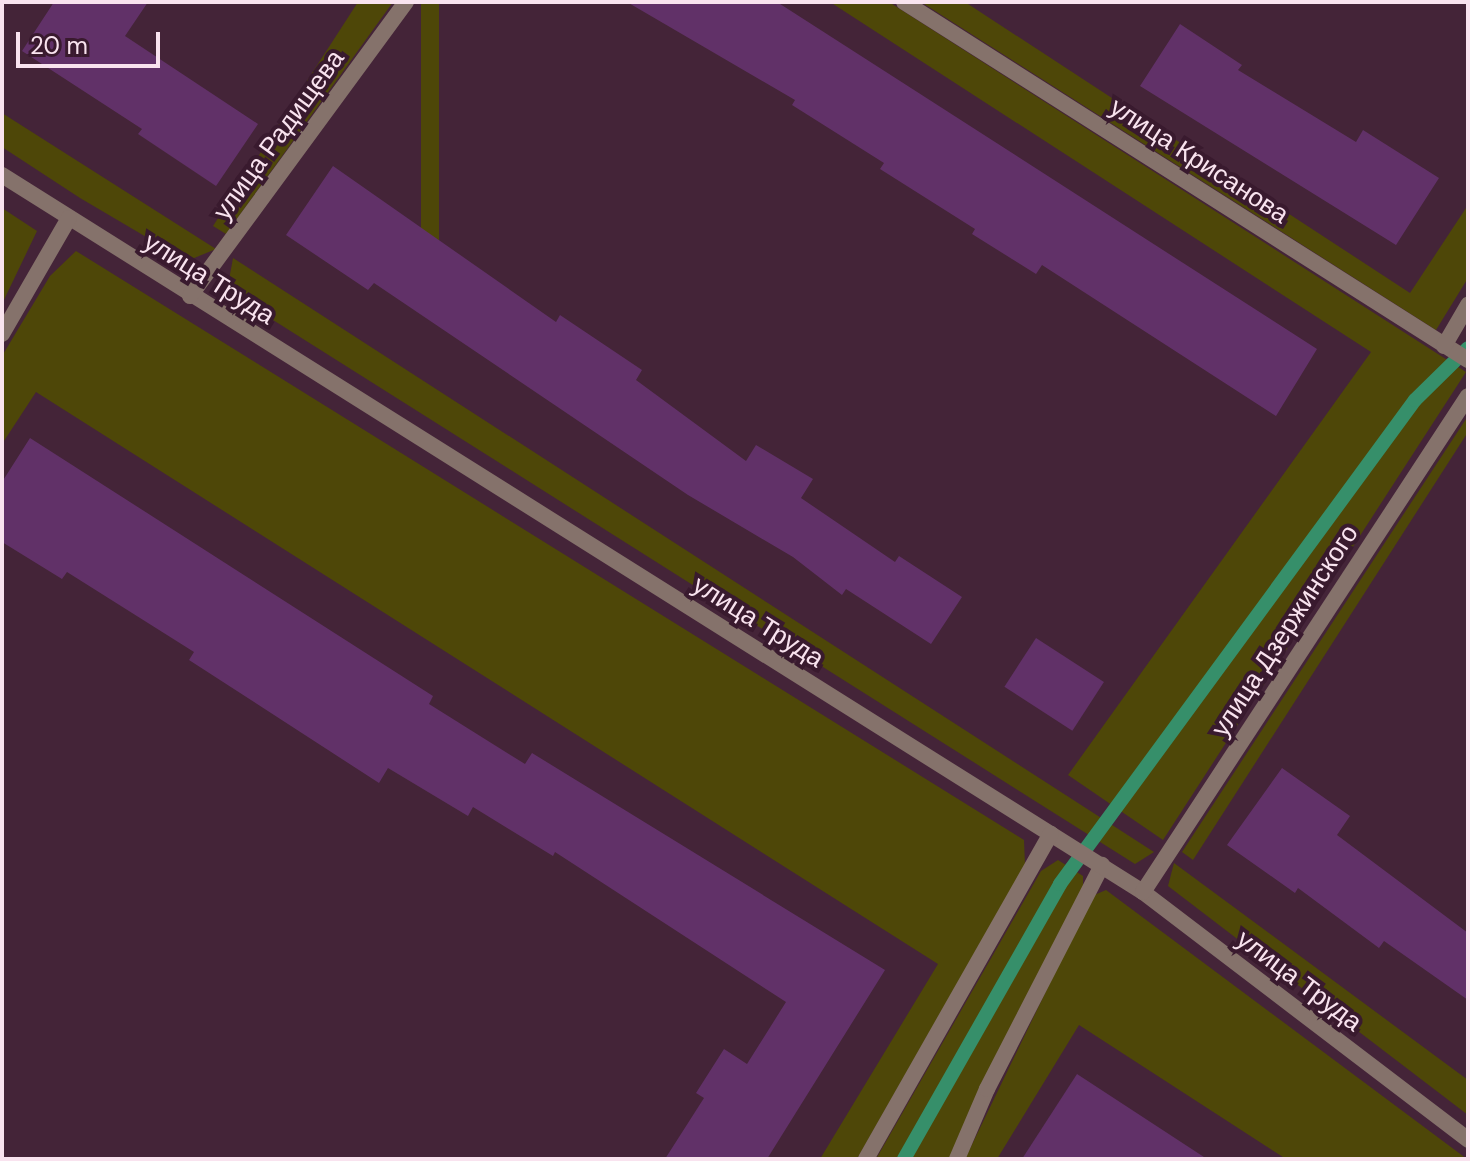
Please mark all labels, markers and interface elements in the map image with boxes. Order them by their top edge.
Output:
scale bar [20,16,164,66]
text: 20 m [30,30,88,61]
street label: улица Радищева [207,44,351,226]
street label: улица Крисанова [1104,92,1294,230]
street label: улица Труда [138,226,280,332]
street label: улица Дзержинского [1205,519,1365,743]
street label: улица Труда [687,569,829,675]
street label: улица Труда [1230,924,1368,1038]

